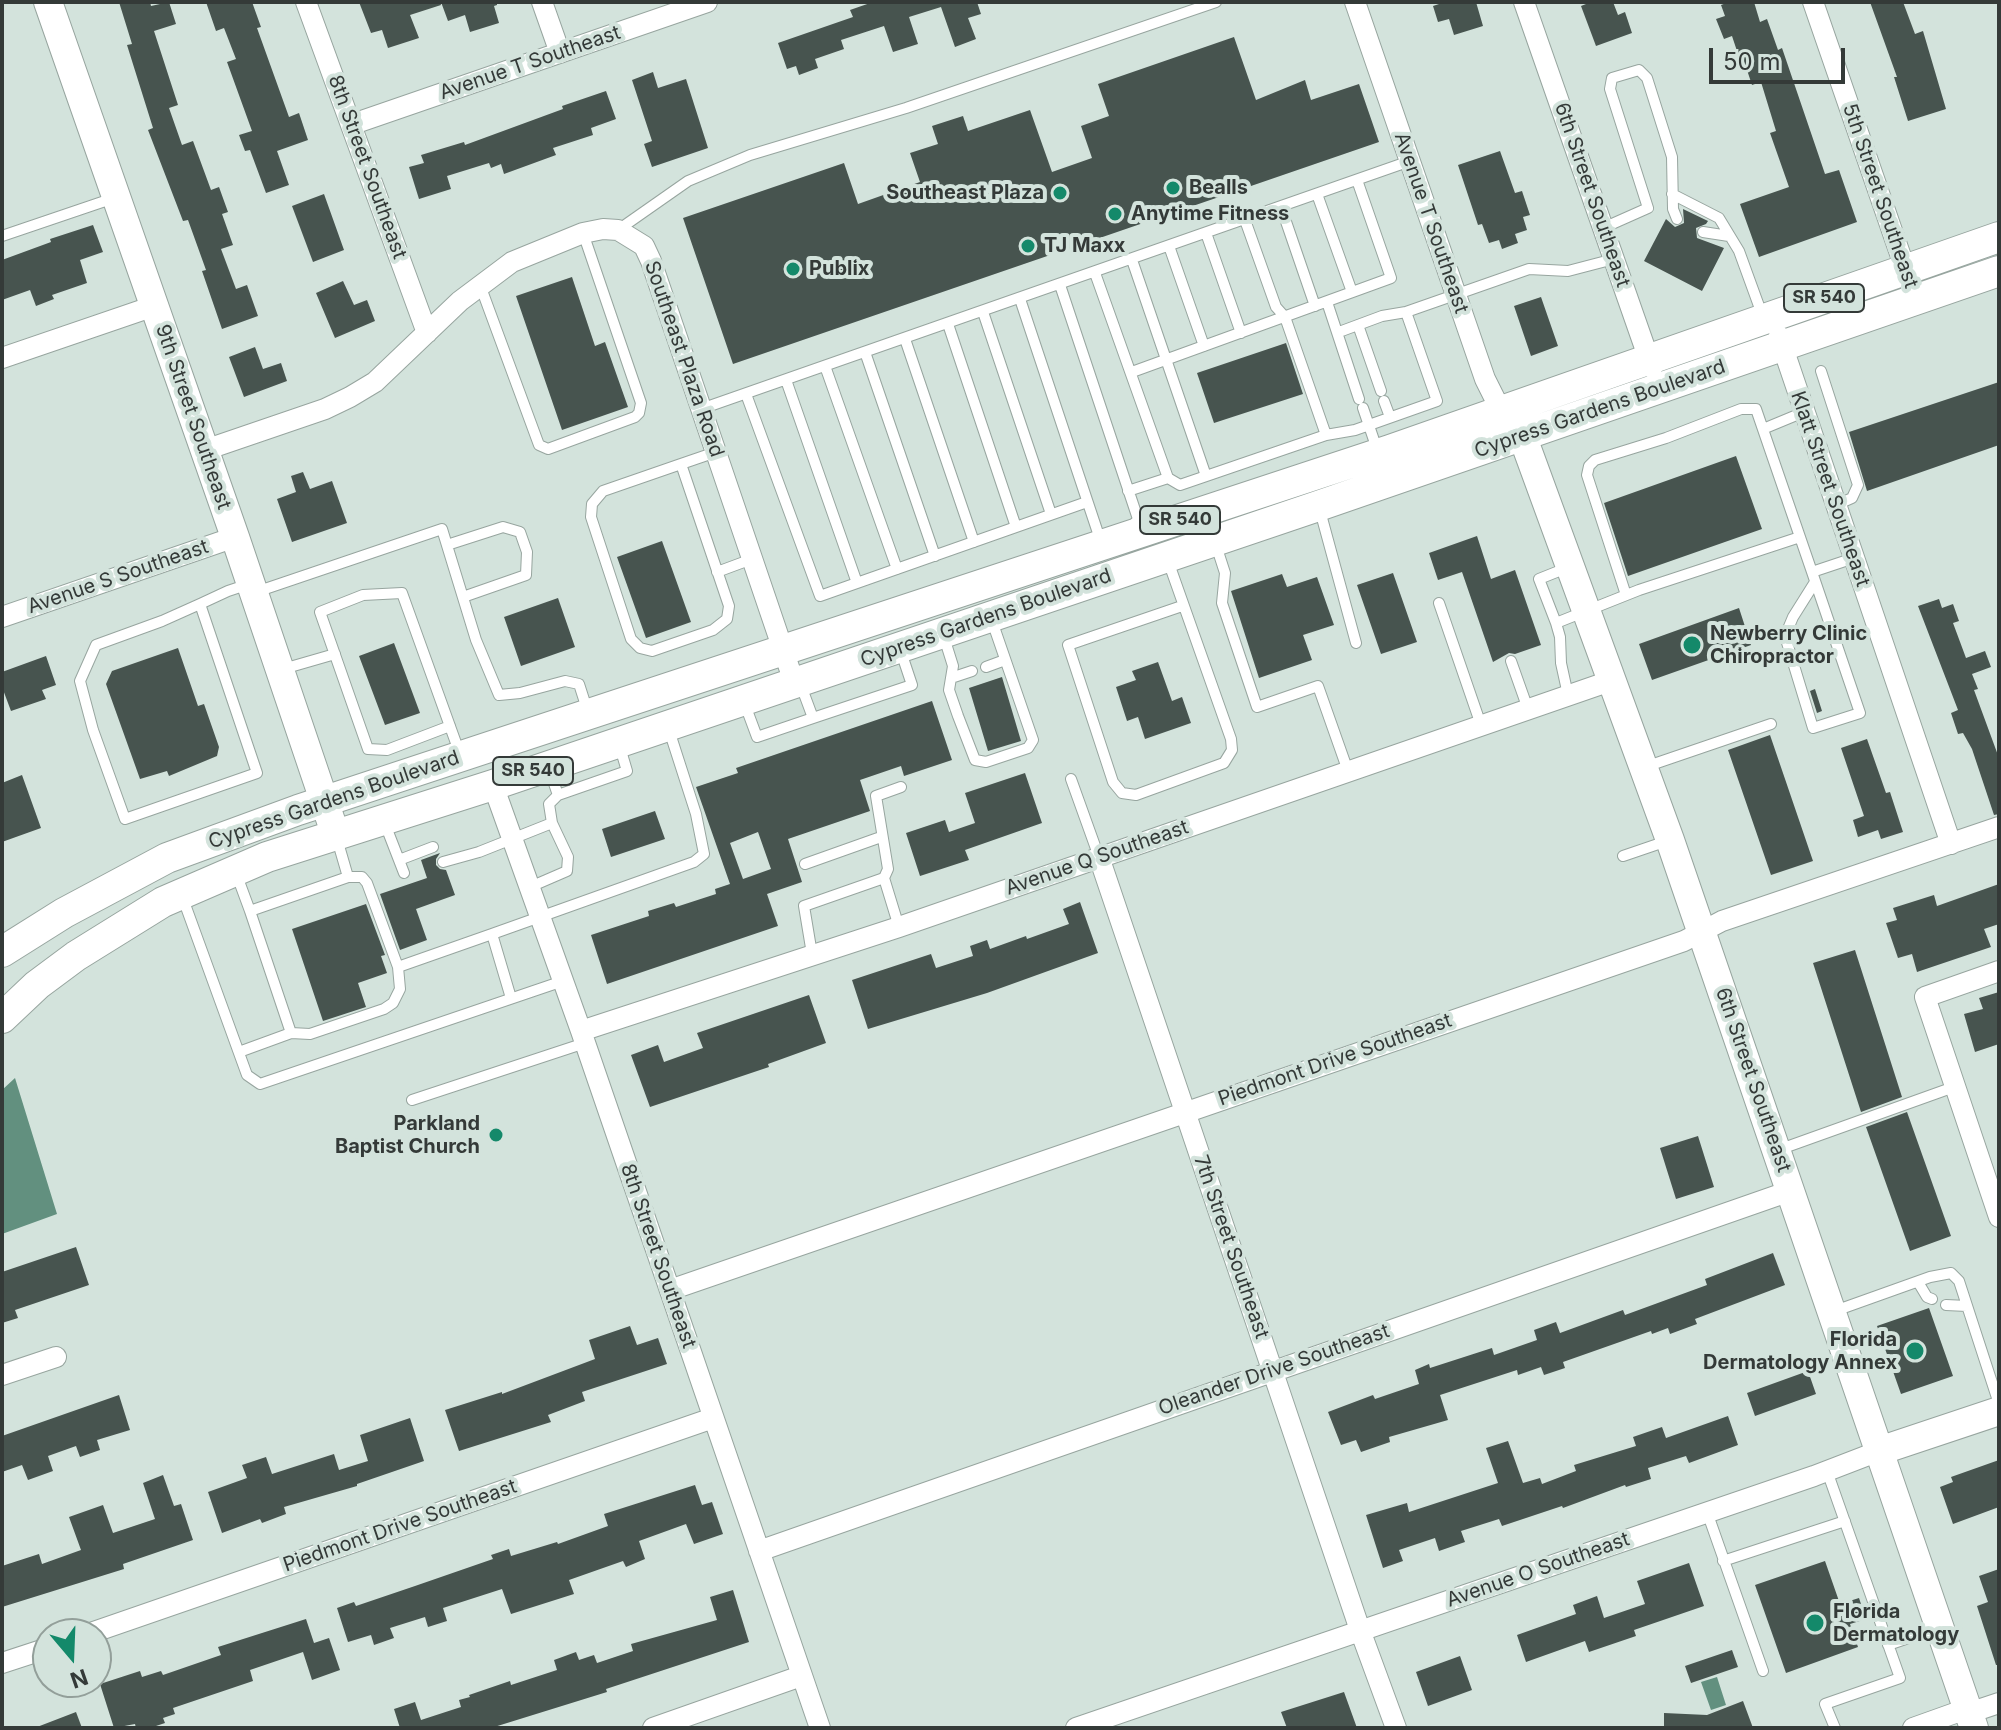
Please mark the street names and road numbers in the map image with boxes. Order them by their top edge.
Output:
street label: Avenue T Southeast [436,21,624,105]
street label: 8th Street Southeast [323,72,411,262]
street label: 6th Street Southeast [1549,100,1635,290]
street label: 5th Street Southeast [1837,101,1923,291]
street label: Avenue T Southeast [1389,129,1473,317]
street label: Southeast Plaza Road [639,258,729,460]
road number: SR 540 [1784,284,1864,312]
street label: 9th Street Southeast [150,321,236,513]
street label: Cypress Gardens Boulevard [1471,355,1729,463]
street label: Klatt Street Southeast [1785,388,1875,590]
road number: SR 540 [1140,506,1220,534]
street label: Avenue S Southeast [24,535,212,619]
street label: Cypress Gardens Boulevard [857,564,1115,672]
street label: Cypress Gardens Boulevard [205,746,463,854]
road number: SR 540 [493,757,573,785]
street label: Avenue Q Southeast [1002,815,1192,901]
street label: 6th Street Southeast [1710,985,1796,1175]
street label: Piedmont Drive Southeast [1215,1009,1455,1111]
street label: 7th Street Southeast [1188,1152,1274,1342]
street label: 8th Street Southeast [615,1161,701,1351]
street label: Oleander Drive Southeast [1155,1319,1393,1421]
street label: Piedmont Drive Southeast [280,1475,520,1577]
street label: Avenue O Southeast [1443,1527,1633,1613]

